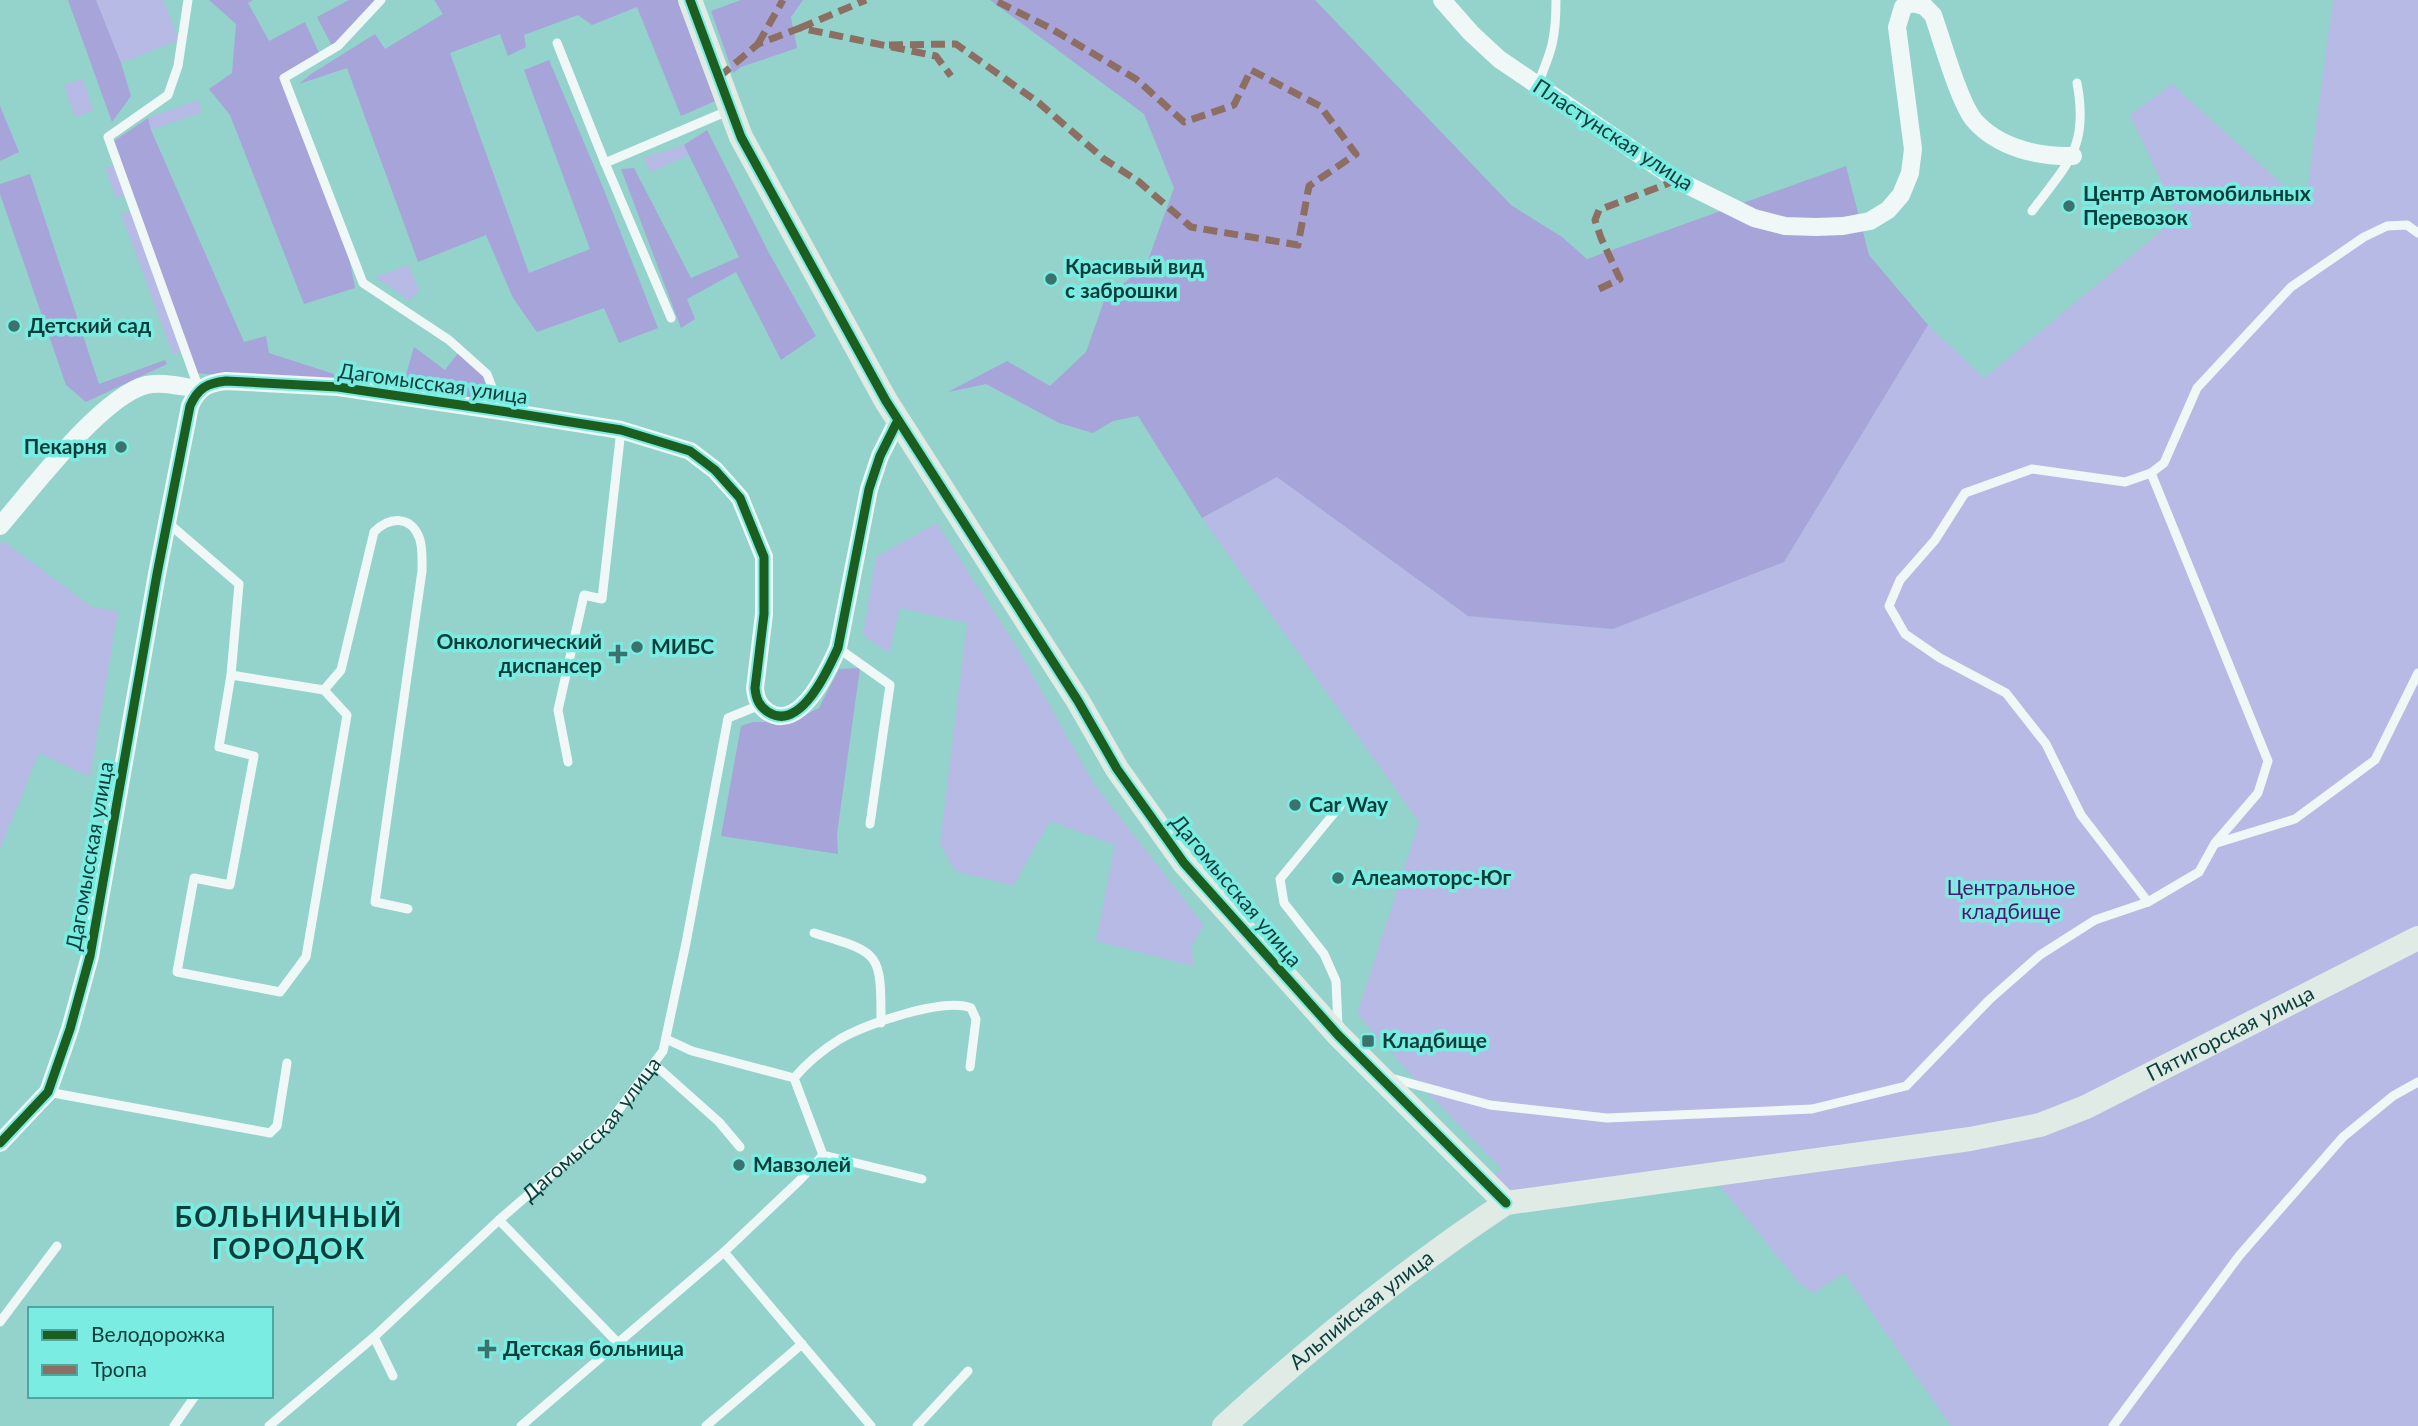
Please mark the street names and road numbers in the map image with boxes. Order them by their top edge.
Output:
street label: Пластунская улица [1529,73,1698,195]
street label: Дагомысская улица [337,357,530,408]
street label: Дагомысская улица [60,759,117,952]
street label: Дагомысская улица [1166,809,1308,971]
street label: Пятигорская улица [2142,979,2318,1085]
street label: Дагомысская улица [516,1051,665,1206]
street label: Альпийская улица [1283,1244,1438,1374]

